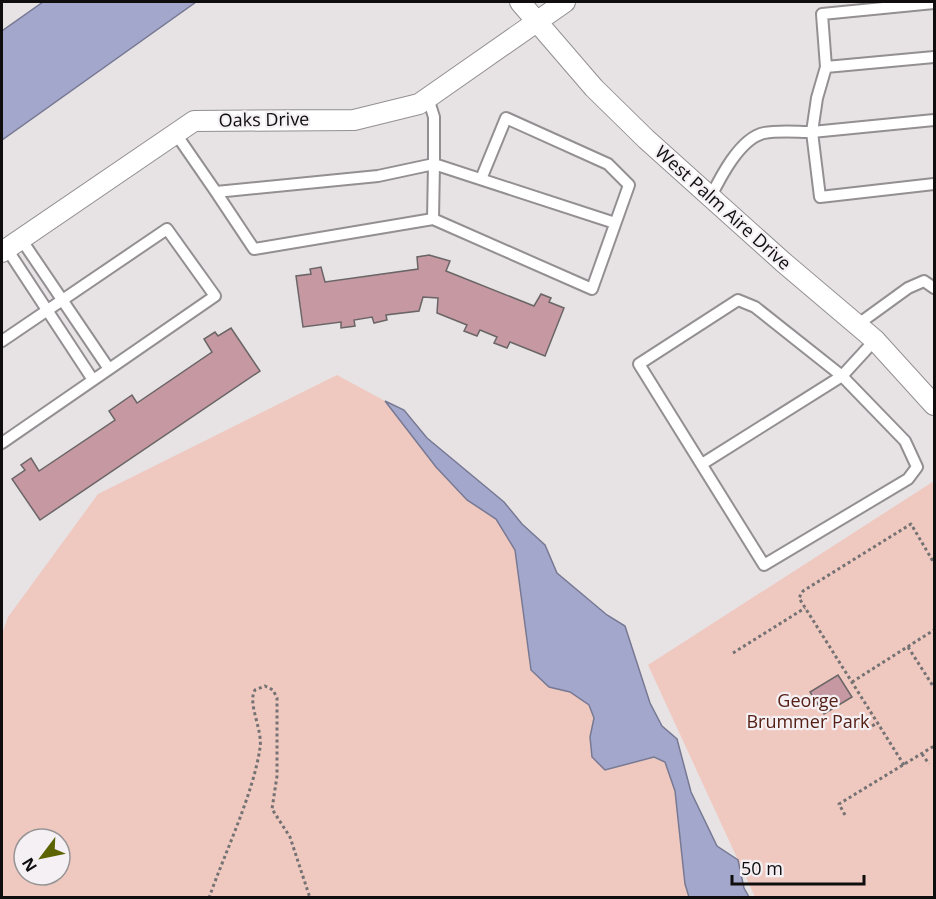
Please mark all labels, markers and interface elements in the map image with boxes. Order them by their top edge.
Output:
street label: Oaks Drive [218,106,310,132]
street label: West Palm Aire Drive [651,140,797,275]
park label: George Brummer Park [746,688,870,733]
north arrow [12,827,72,887]
scale bar [732,848,864,886]
text: N [17,854,42,876]
text: 50 m [741,856,783,880]

